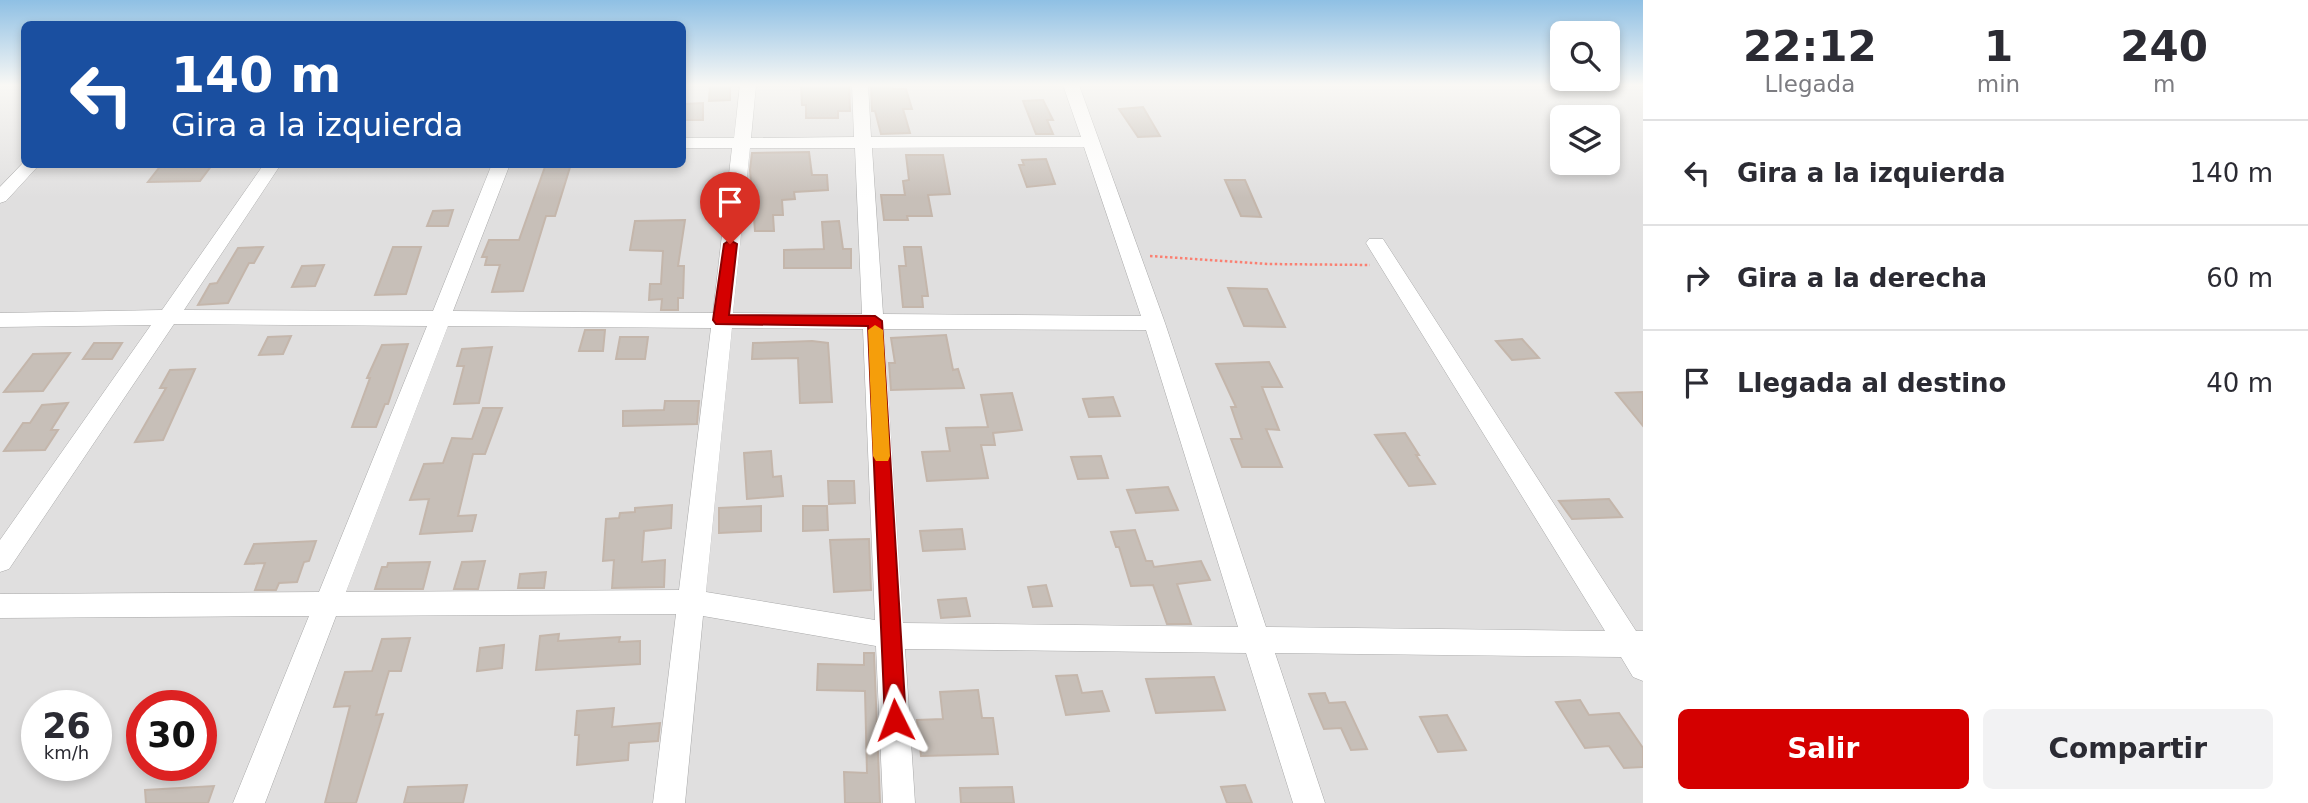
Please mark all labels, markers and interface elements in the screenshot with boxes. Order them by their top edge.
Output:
map controls [1550,21,1620,175]
button: search [1550,21,1620,91]
text: 22:12 [1743,22,1877,71]
text: 1 [1984,22,2013,71]
text: 240 [2120,22,2208,71]
text: 140 m [171,47,341,104]
icon: left [56,49,147,140]
text: Llegada [1765,71,1855,97]
text: min [1977,71,2020,97]
text: m [2153,71,2175,97]
button: layers [1550,105,1620,175]
text: Gira a la izquierda [171,106,463,144]
icon: left [1678,154,1716,192]
text: Gira a la izquierda [1737,158,2005,188]
text: 140 m [2190,158,2273,188]
pin [700,172,760,244]
icon: arrive [711,183,749,221]
icon: right [1678,259,1716,297]
text: Gira a la derecha [1737,263,1987,293]
text: 60 m [2206,263,2273,293]
icon: arrive [1678,364,1716,402]
text: Llegada al destino [1737,368,2006,398]
text: 40 m [2206,368,2273,398]
position arrow [858,683,932,757]
speed limit sign: 30 [126,690,217,781]
text: 26 [42,706,91,746]
button: Salir [1678,709,1969,789]
button: Compartir [1983,709,2273,789]
text: km/h [44,742,89,763]

